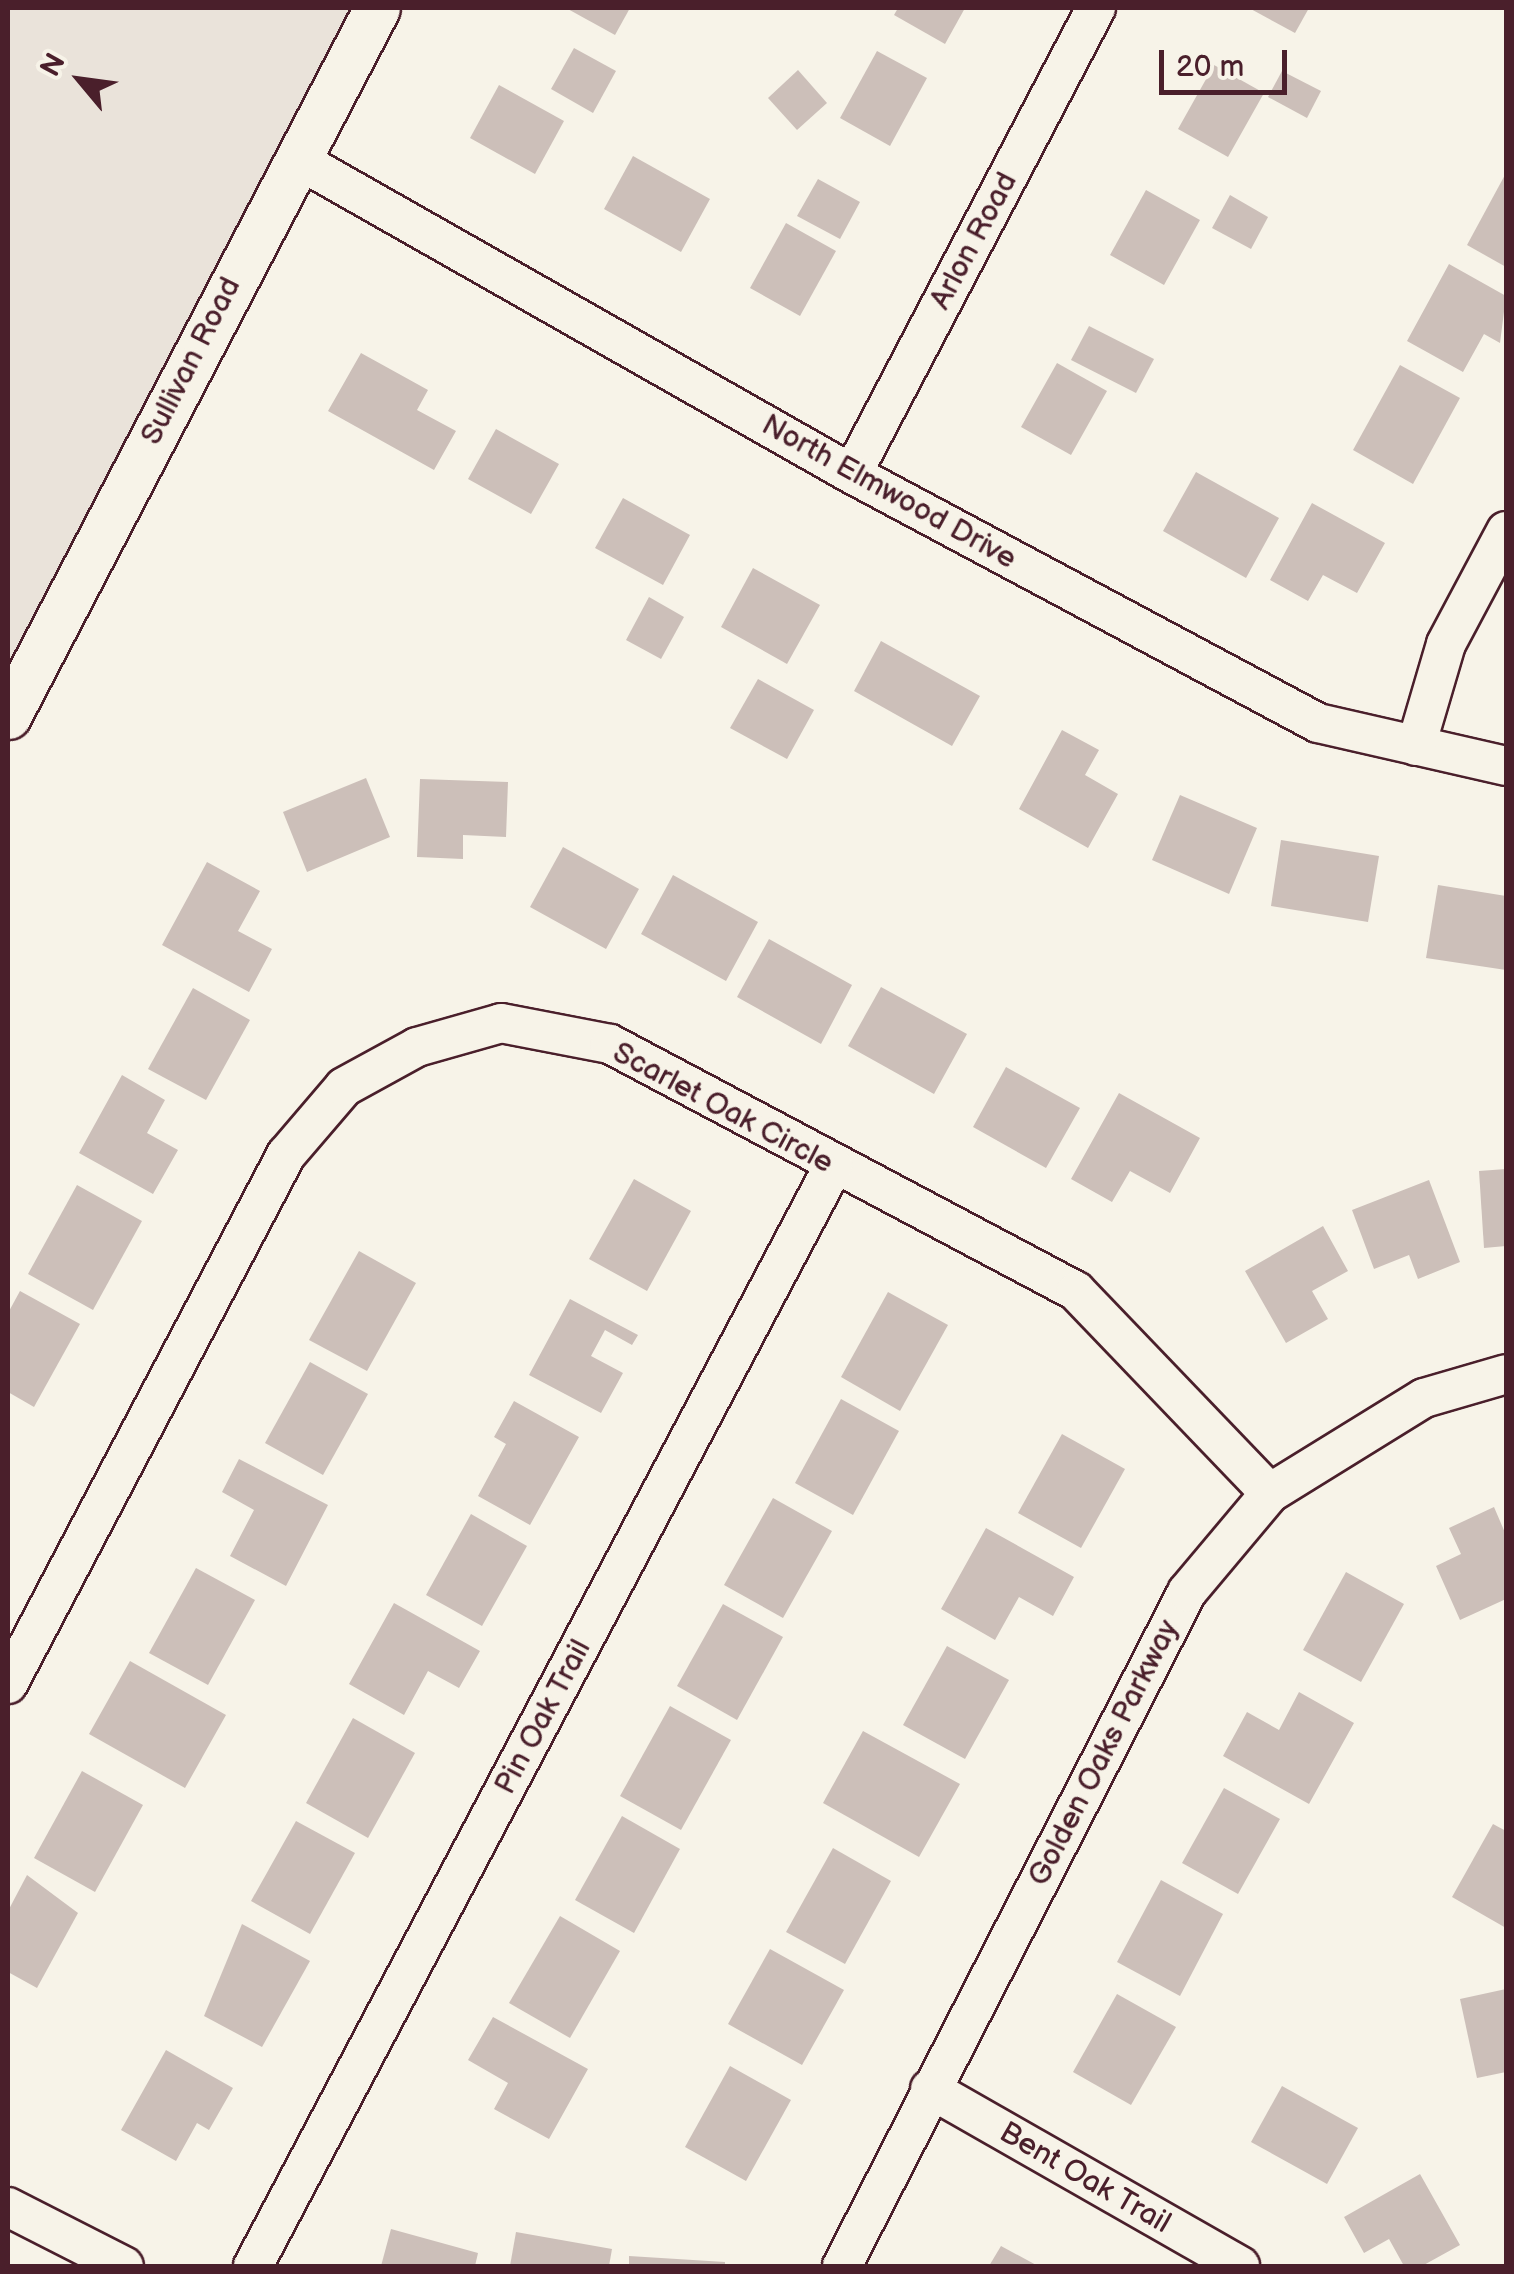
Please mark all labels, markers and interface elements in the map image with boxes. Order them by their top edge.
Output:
north arrow [30,30,130,130]
scale bar [1164,30,1292,92]
text: N [34,48,73,82]
text: 20 m [1176,49,1244,85]
street label: Arlon Road [923,166,1025,316]
street label: Sullivan Road [133,271,249,451]
street label: North Elmwood Drive [755,407,1023,577]
street label: Scarlet Oak Circle [607,1035,839,1181]
street label: Golden Oaks Parkway [1021,1614,1187,1892]
street label: Pin Oak Trail [487,1633,599,1801]
street label: Bent Oak Trail [993,2114,1177,2242]

